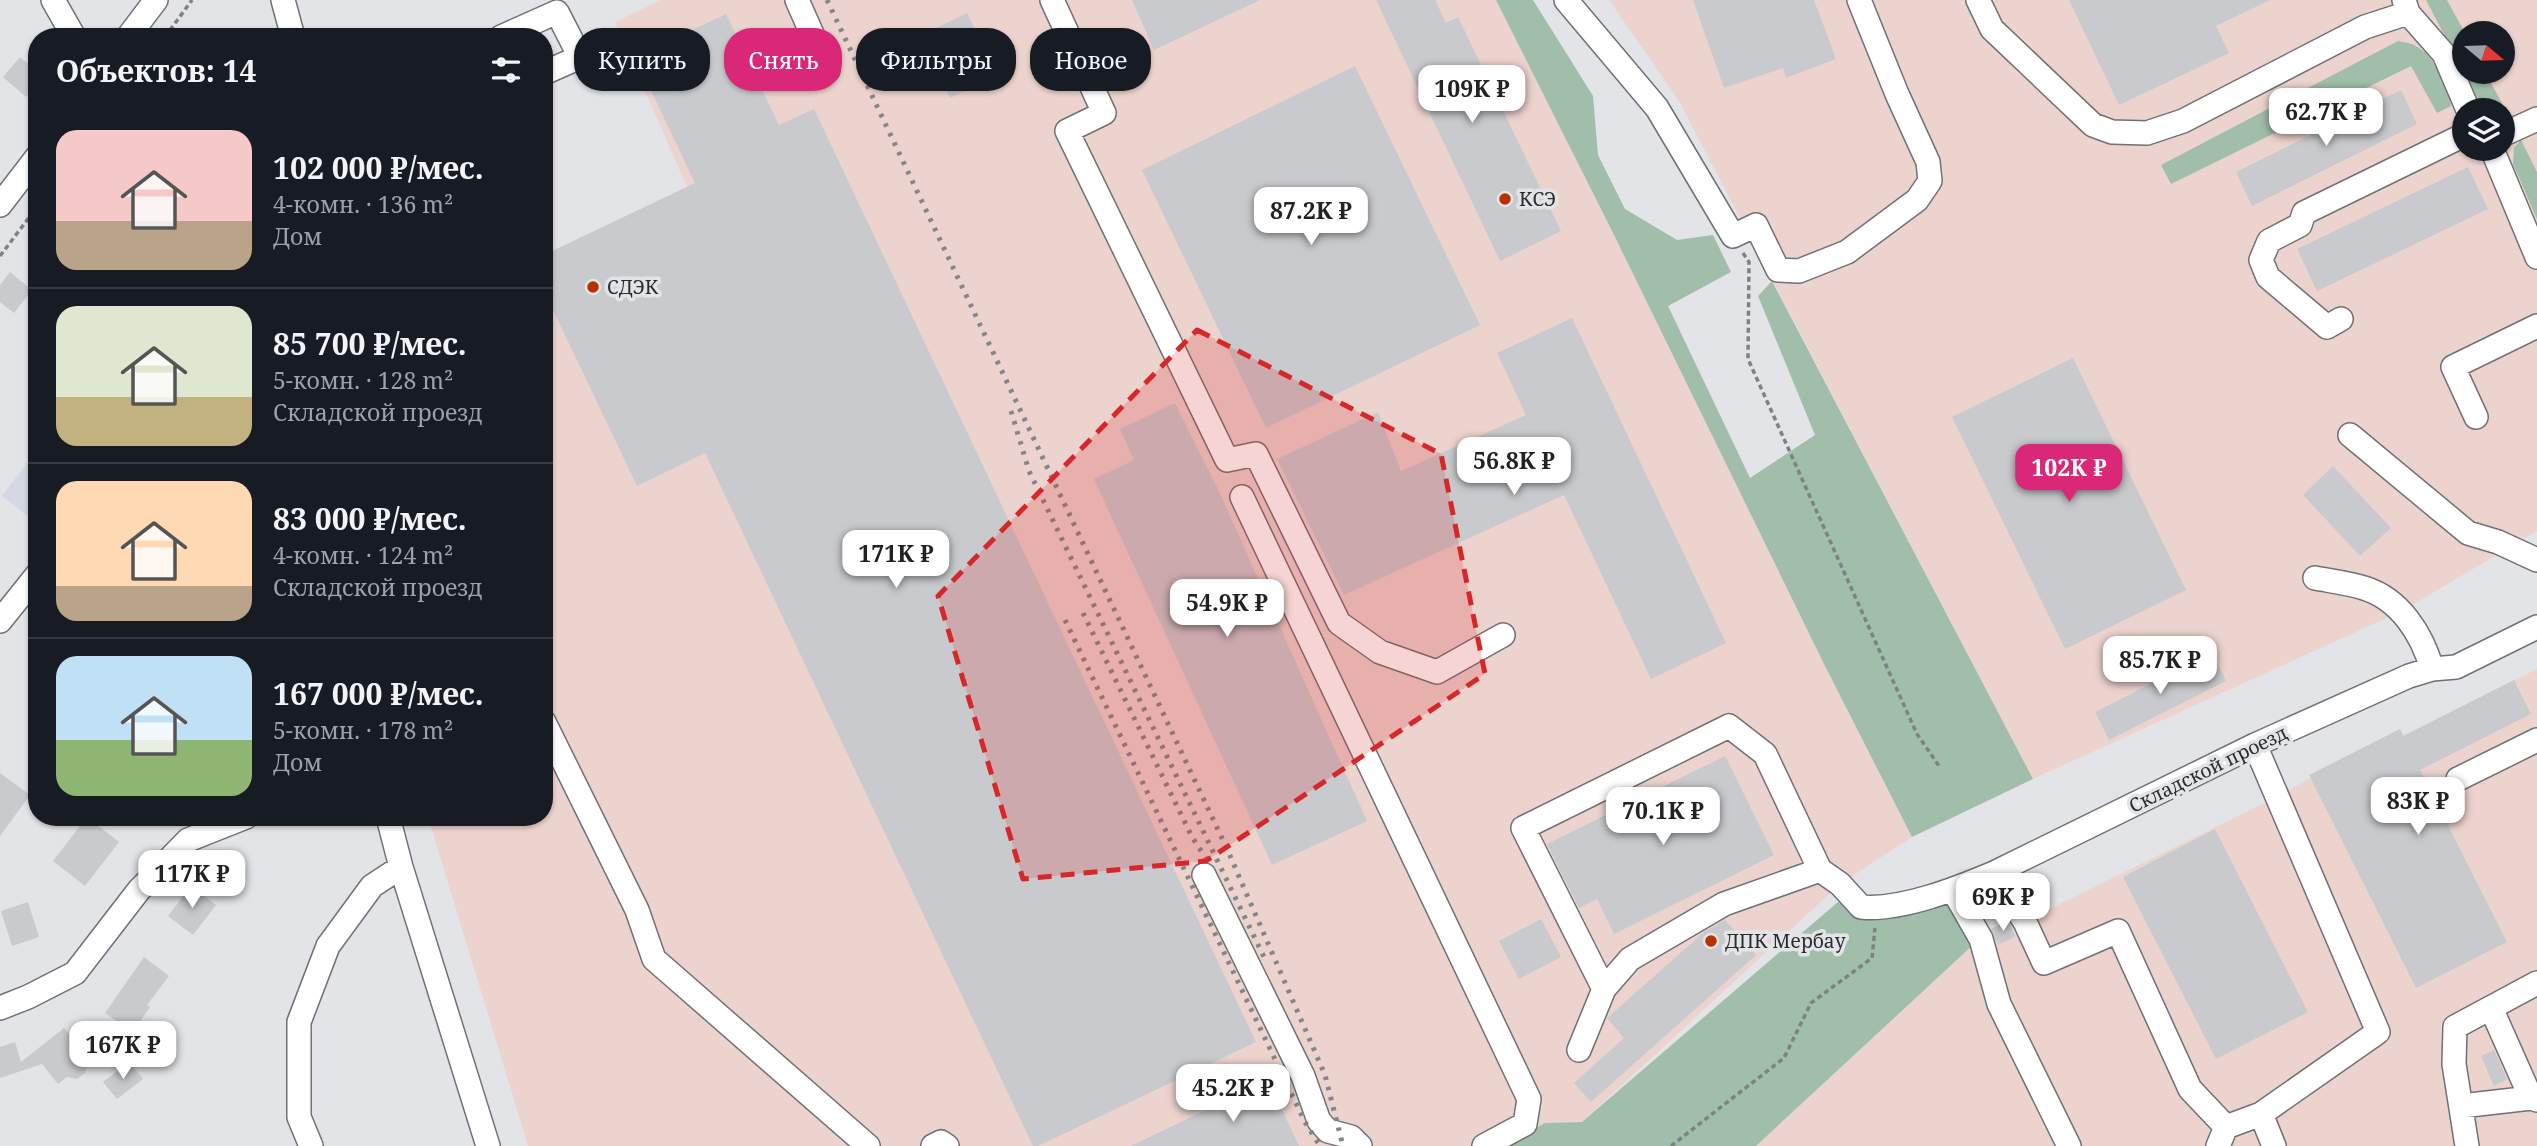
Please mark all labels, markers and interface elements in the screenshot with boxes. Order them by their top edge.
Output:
north arrow [2452,21,2515,84]
map controls [2452,21,2515,161]
chip: Купить [574,28,710,91]
chip: Снять [724,28,842,91]
chip: Фильтры [856,28,1016,91]
chip: Новое [1030,28,1151,91]
text: Объектов: 14 [56,50,257,91]
icon: filters [487,51,525,89]
pin: 109K ₽ [1415,66,1529,125]
text: 109K ₽ [1434,72,1510,104]
pin: 62.7K ₽ [2261,88,2391,148]
text: 62.7K ₽ [2285,95,2367,127]
button: layers [2452,98,2515,161]
text: 102 000 ₽/мес. [273,147,484,188]
icon: home [112,158,196,242]
place label: КСЭ [1519,186,1556,212]
text: 4-комн. · 136 m² [273,188,453,220]
pin: 87.2K ₽ [1246,188,1376,247]
marker: КСЭ [1497,191,1513,207]
text: 87.2K ₽ [1270,194,1352,226]
text: Дом [273,220,322,252]
place label: СДЭК [607,274,659,300]
marker: СДЭК [585,279,601,295]
text: 85 700 ₽/мес. [273,323,467,364]
icon: home [112,334,196,418]
text: 5-комн. · 128 m² [273,364,453,396]
text: Складской проезд [273,396,482,428]
pin: 56.8K ₽ [1449,438,1579,497]
text: 56.8K ₽ [1473,444,1555,476]
pin: 102K ₽ [2012,444,2126,504]
text: 102K ₽ [2031,451,2107,483]
text: 83 000 ₽/мес. [273,498,467,539]
icon: home [112,509,196,593]
pin: 171K ₽ [839,530,953,590]
text: 171K ₽ [858,537,934,569]
text: 4-комн. · 124 m² [273,539,453,571]
text: Складской проезд [273,571,482,603]
pin: 54.9K ₽ [1162,580,1292,639]
text: 54.9K ₽ [1186,586,1268,618]
pin: 85.7K ₽ [2095,636,2225,696]
text: 85.7K ₽ [2119,643,2201,675]
text: 167 000 ₽/мес. [273,673,484,714]
icon: home [112,684,196,768]
text: 5-комн. · 178 m² [273,714,453,746]
street label: Складской проезд [2125,719,2292,819]
text: Дом [273,746,322,778]
pin: 83K ₽ [2369,778,2467,837]
text: 83K ₽ [2387,784,2449,816]
pin: 70.1K ₽ [1598,788,1728,847]
text: 70.1K ₽ [1622,794,1704,826]
pin: 117K ₽ [135,850,249,910]
text: 117K ₽ [154,857,230,889]
pin: 69K ₽ [1954,874,2052,933]
text: 69K ₽ [1972,880,2034,912]
place label: ДПК Мербау [1725,928,1846,954]
marker: ДПК Мербау [1703,933,1719,949]
pin: 167K ₽ [66,1021,180,1081]
text: 167K ₽ [85,1028,161,1060]
pin: 45.2K ₽ [1168,1064,1298,1124]
text: 45.2K ₽ [1192,1071,1274,1103]

